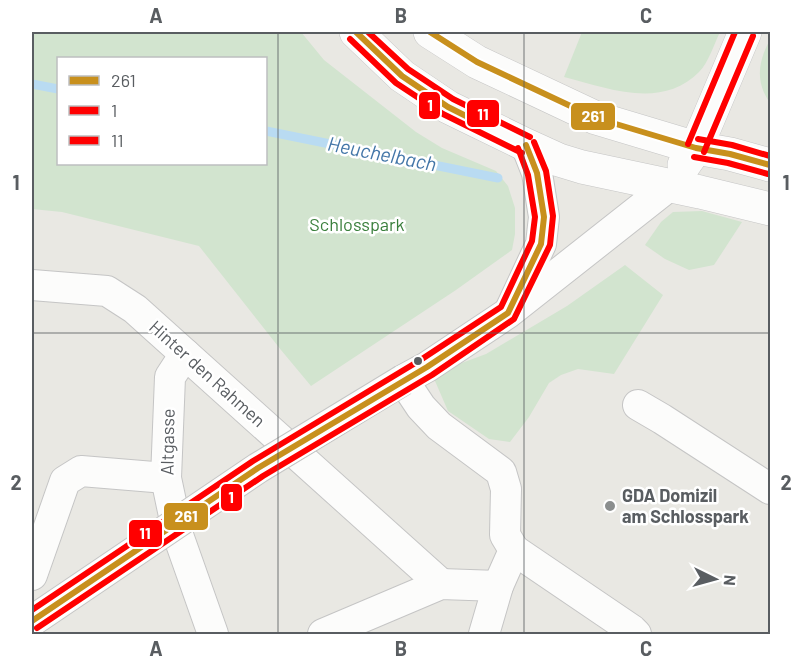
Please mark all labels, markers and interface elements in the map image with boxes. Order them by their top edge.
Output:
text: A [149,3,163,27]
text: B [395,3,407,27]
text: C [640,3,652,27]
legend [57,57,267,165]
text: 261 [111,69,136,91]
line badge: 1 [418,91,441,120]
text: 1 [427,95,433,114]
text: 1 [111,99,117,121]
line badge: 11 [466,99,500,128]
line badge: 261 [570,102,616,131]
text: 11 [477,104,489,123]
text: 261 [581,106,605,125]
text: 11 [111,129,124,151]
water label: Heuchelbach [326,131,439,175]
text: 1 [12,170,20,194]
text: 1 [782,170,790,194]
park label: Schlosspark [309,213,405,235]
street label: Hinter den Rahmen [145,315,270,431]
unlabelled marker [412,355,424,367]
street label: Altgasse [155,408,179,476]
text: 2 [10,470,22,494]
text: 2 [780,470,792,494]
line badge: 1 [220,483,243,512]
place label: GDA Domizil am Schlosspark [622,484,749,527]
text: 1 [228,487,234,506]
marker: GDA Domizil am Schlosspark [603,499,617,513]
line badge: 261 [163,502,209,531]
text: 261 [174,506,198,525]
line badge: 11 [128,519,163,548]
text: 11 [139,523,151,542]
north arrow [685,549,745,609]
text: N [721,574,740,586]
text: A [149,636,163,660]
text: B [395,636,407,660]
text: C [640,636,652,660]

